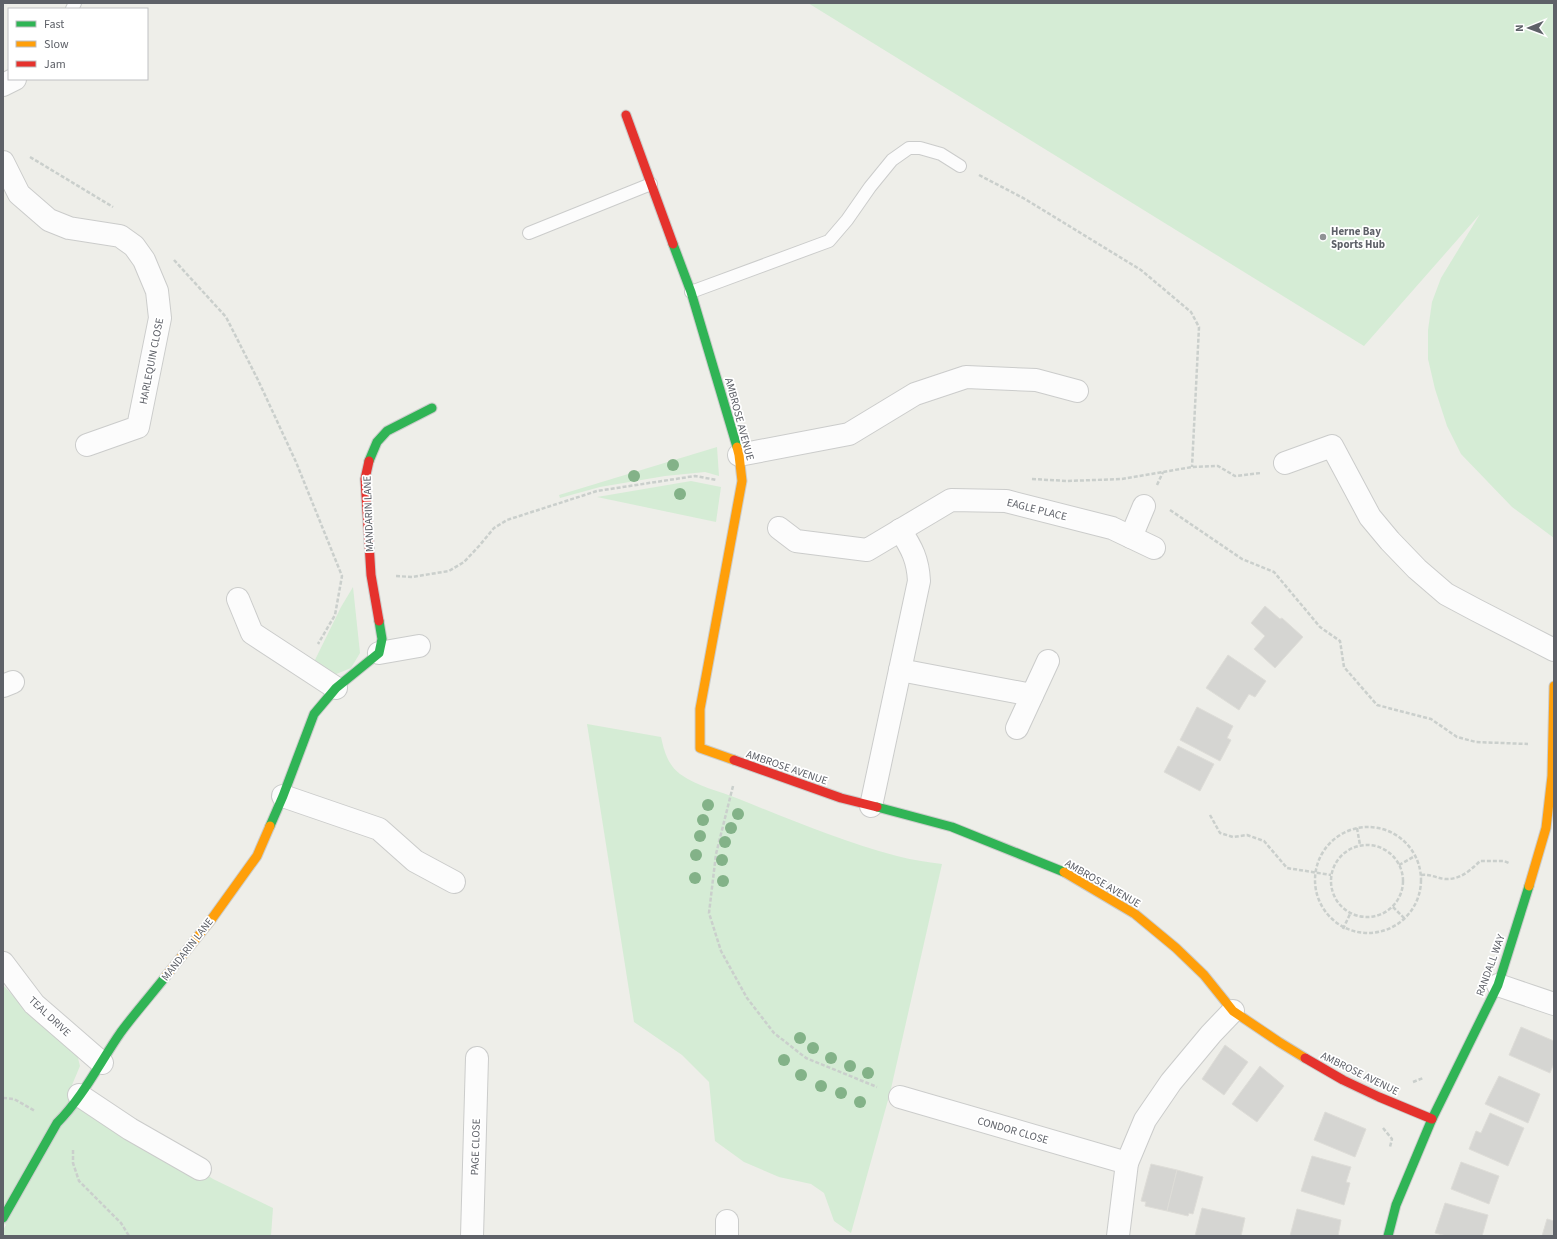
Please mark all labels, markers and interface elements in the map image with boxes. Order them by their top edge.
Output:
legend [8,8,148,80]
north arrow [1509,8,1549,48]
text: Fast [44,16,64,33]
text: N [1512,24,1527,32]
text: Slow [44,36,69,53]
text: Jam [44,56,66,73]
place label: Herne Bay Sports Hub [1331,224,1385,252]
marker: Herne Bay Sports Hub [1318,232,1328,242]
street label: HARLEQUIN CLOSE [136,317,167,405]
street label: AMBROSE AVENUE [721,376,758,462]
street label: MANDARIN LANE [360,475,377,552]
street label: EAGLE PLACE [1005,495,1069,524]
street label: AMBROSE AVENUE [744,747,830,788]
street label: AMBROSE AVENUE [1062,856,1144,911]
street label: MANDARIN LANE [158,914,217,984]
street label: RANDALL WAY [1472,932,1509,998]
street label: TEAL DRIVE [25,993,74,1040]
street label: AMBROSE AVENUE [1318,1048,1402,1099]
street label: CONDOR CLOSE [976,1113,1050,1148]
street label: PAGE CLOSE [467,1118,484,1176]

